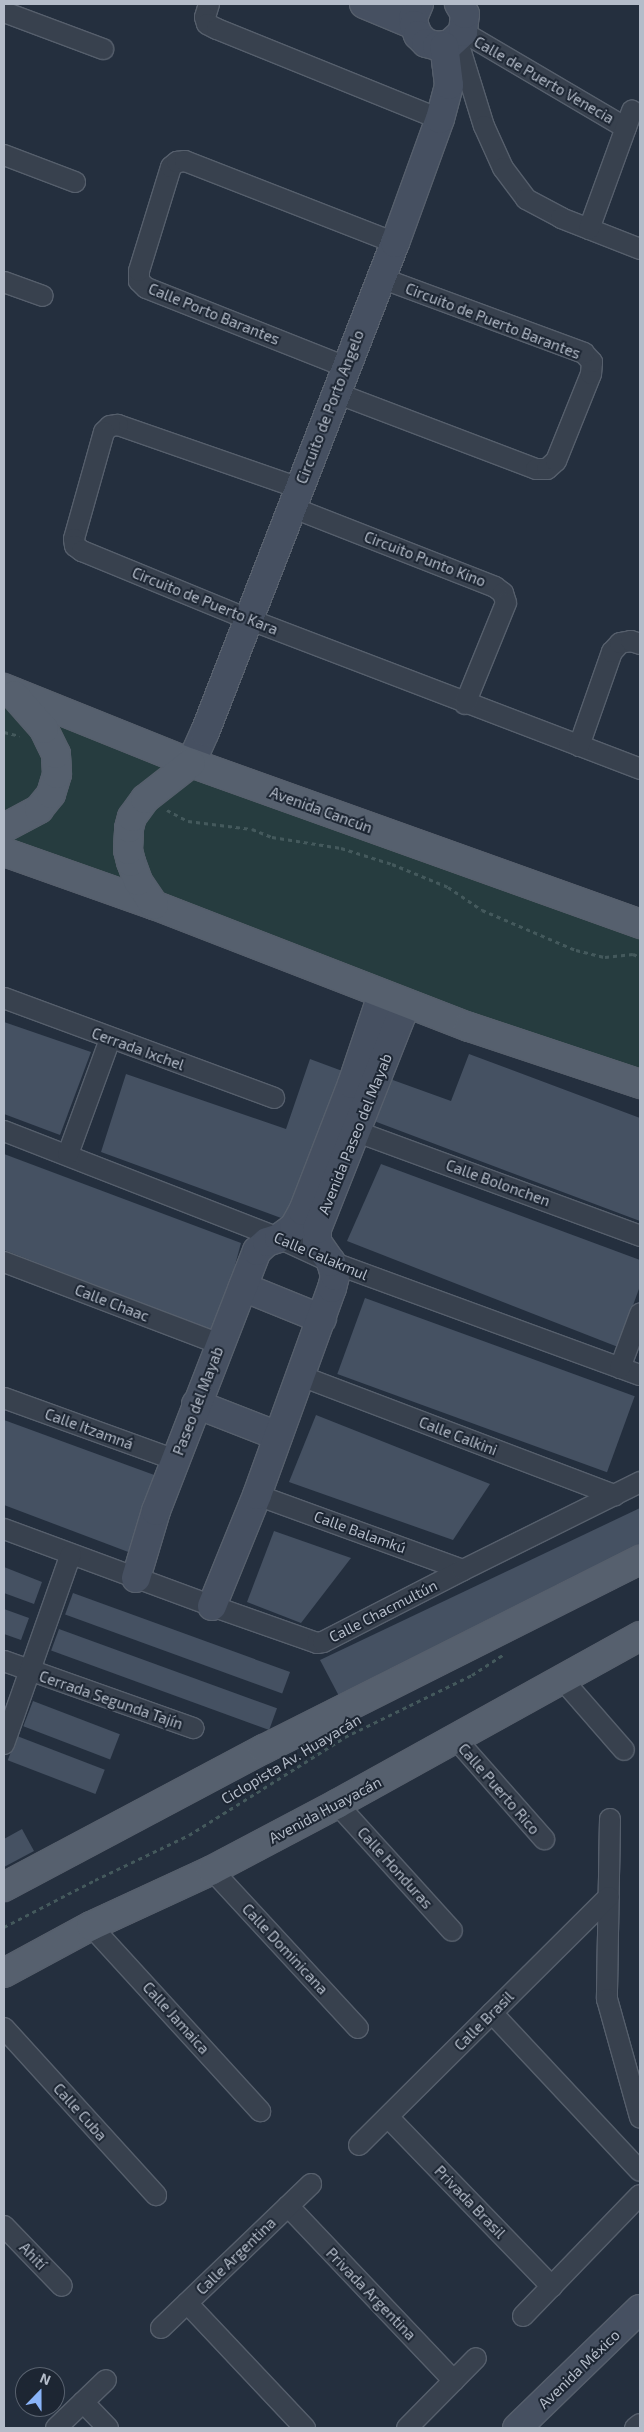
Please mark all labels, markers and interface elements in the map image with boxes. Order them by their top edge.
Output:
street label: Calle de Puerto Venecia [471,33,617,127]
street label: Calle Porto Barantes [146,279,282,349]
street label: Circuito de Puerto Barantes [403,279,583,363]
street label: Circuito de Porto Angelo [292,327,368,487]
street label: Circuito Punto Kino [362,528,488,590]
street label: Circuito de Puerto Kara [129,563,281,639]
street label: Avenida Cancún [267,783,375,837]
street label: Cerrada Ixchel [89,1024,187,1074]
street label: Avenida Paseo del Mayab [314,1051,396,1217]
street label: Calle Bolonchen [444,1156,552,1210]
street label: Calle Calakmul [271,1228,371,1284]
street label: Calle Chaac [72,1281,152,1325]
street label: Paseo del Mayab [169,1344,227,1458]
street label: Calle Itzamná [42,1405,136,1453]
street label: Calle Calkini [416,1413,500,1459]
street label: Calle Balamkú [312,1507,408,1557]
street label: Calle Chacmultún [326,1576,440,1646]
street label: Cerrada Segunda Tajín [37,1667,185,1733]
street label: Ciclopista Av. Huayacán [218,1710,364,1808]
street label: Calle Puerto Rico [455,1740,543,1838]
street label: Avenida Huayacán [266,1773,384,1847]
street label: Calle Honduras [354,1824,436,1912]
street label: Calle Dominicana [238,1900,332,1998]
street label: Calle Jamaica [139,1978,213,2058]
street label: Calle Brasil [451,1988,517,2054]
street label: Calle Cuba [50,2080,110,2144]
street label: Privada Brasil [431,2162,509,2242]
street label: Calle Argentina [192,2213,280,2299]
street label: Ahití [16,2239,50,2273]
street label: Privada Argentina [322,2244,420,2344]
street label: Avenida México [535,2326,623,2412]
north arrow [15,2367,65,2417]
text: N [38,2369,53,2388]

